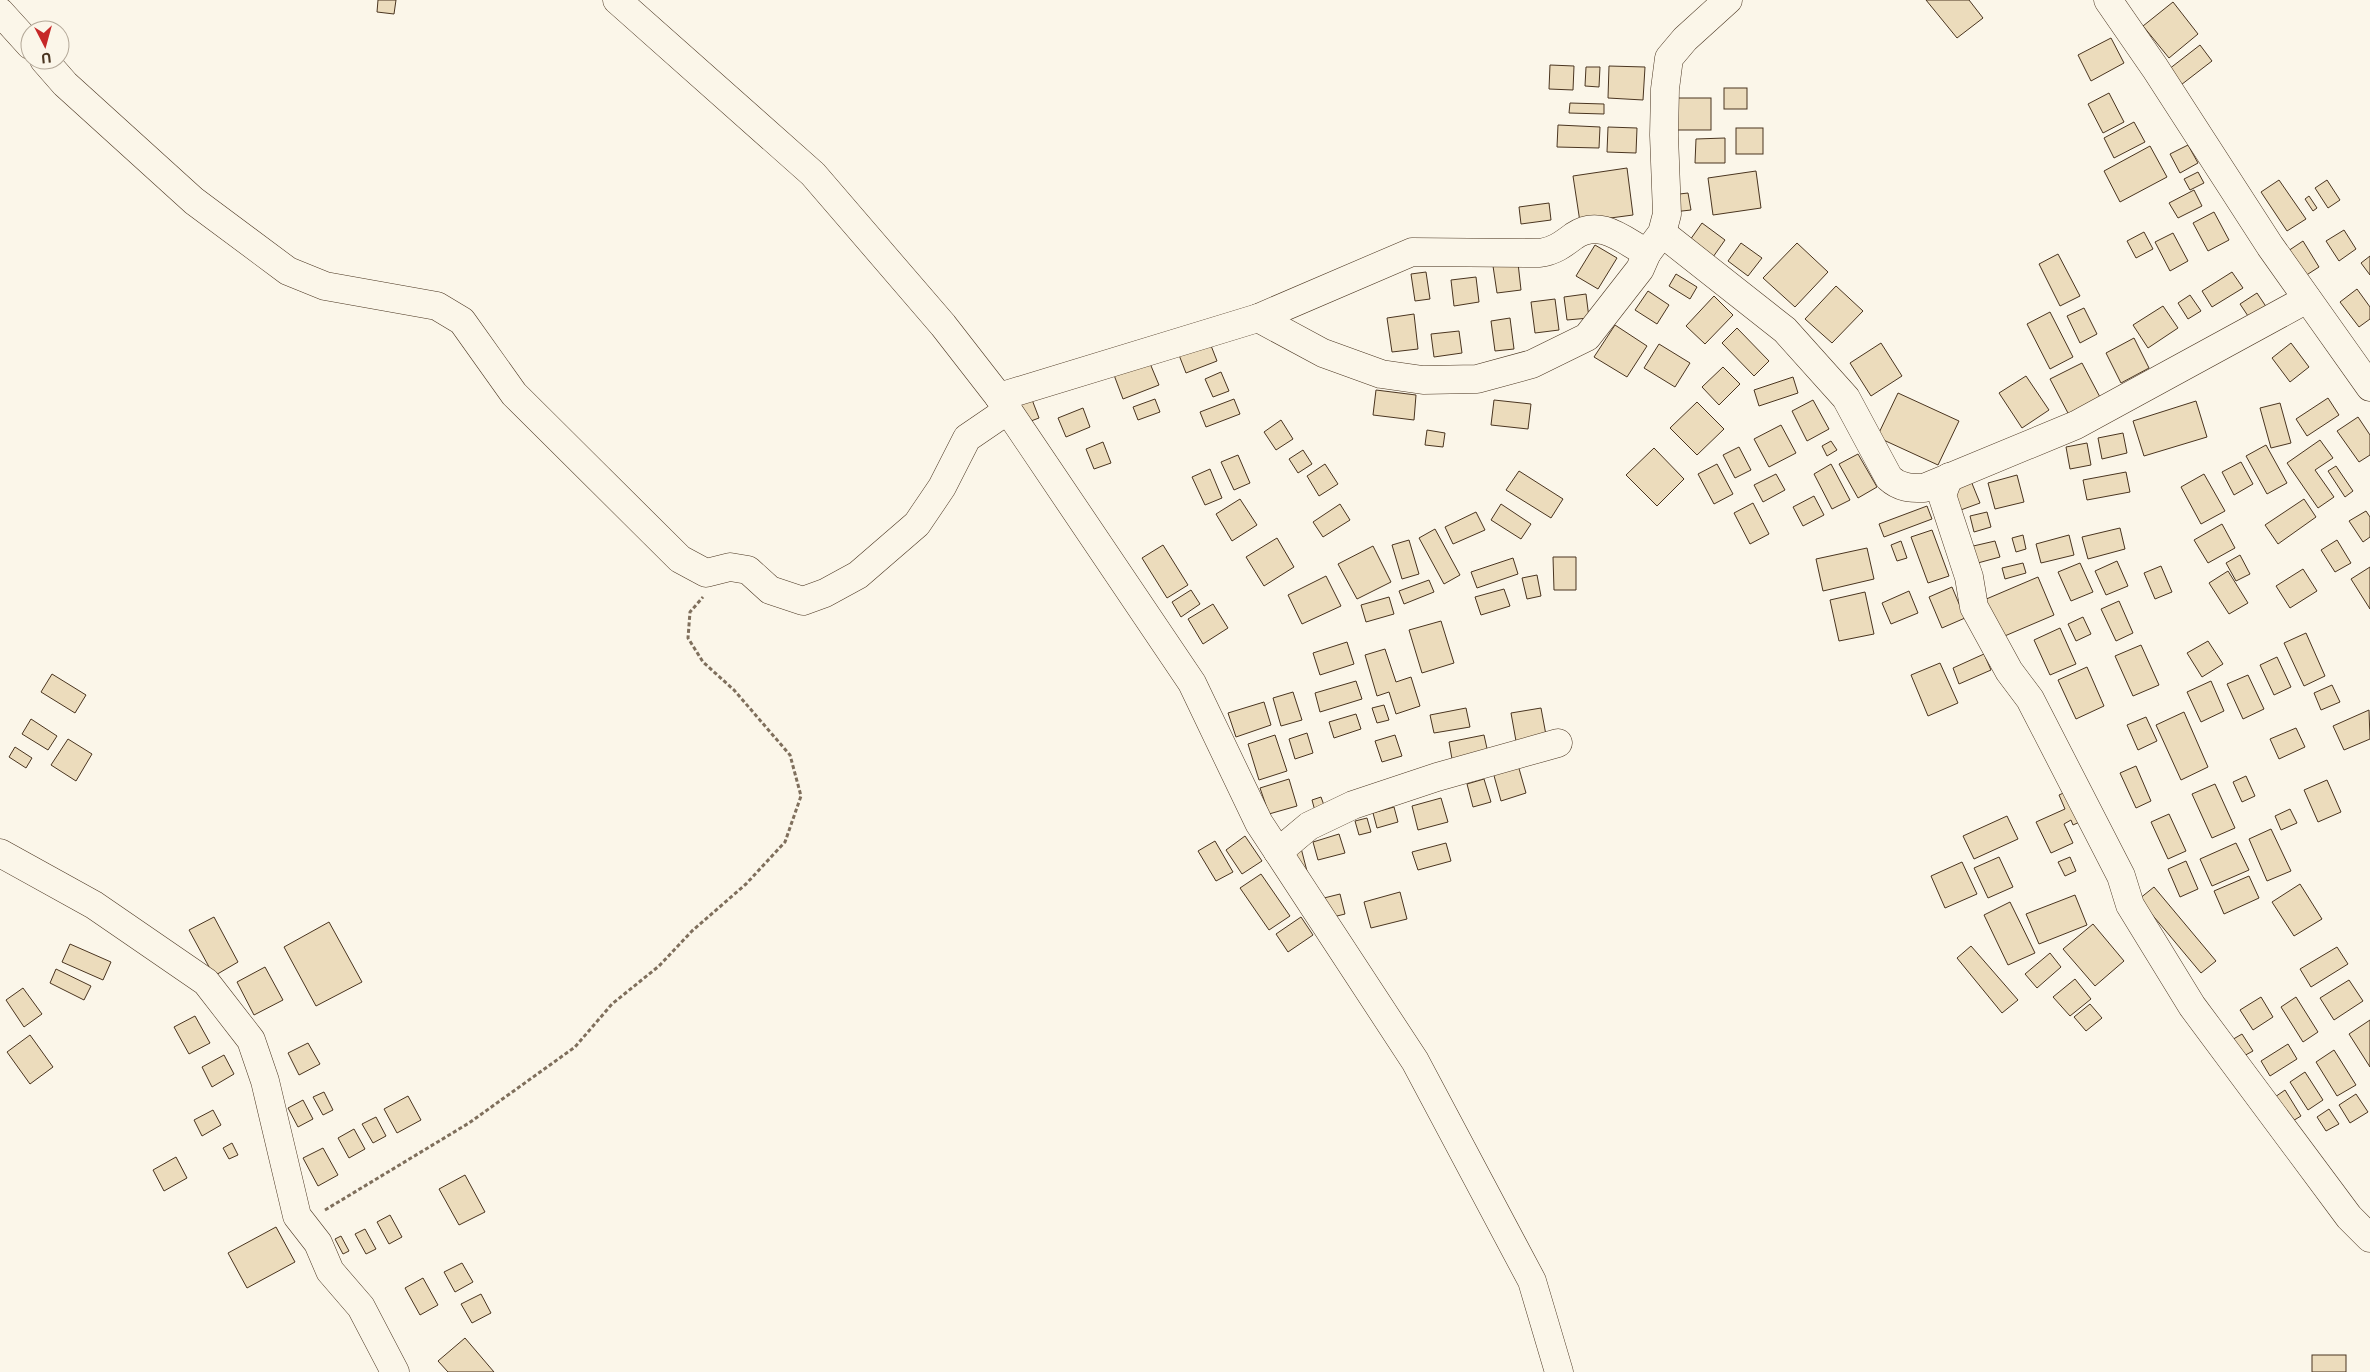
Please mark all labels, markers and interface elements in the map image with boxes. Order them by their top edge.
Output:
north arrow [20,20,70,70]
text: U [40,48,53,68]

